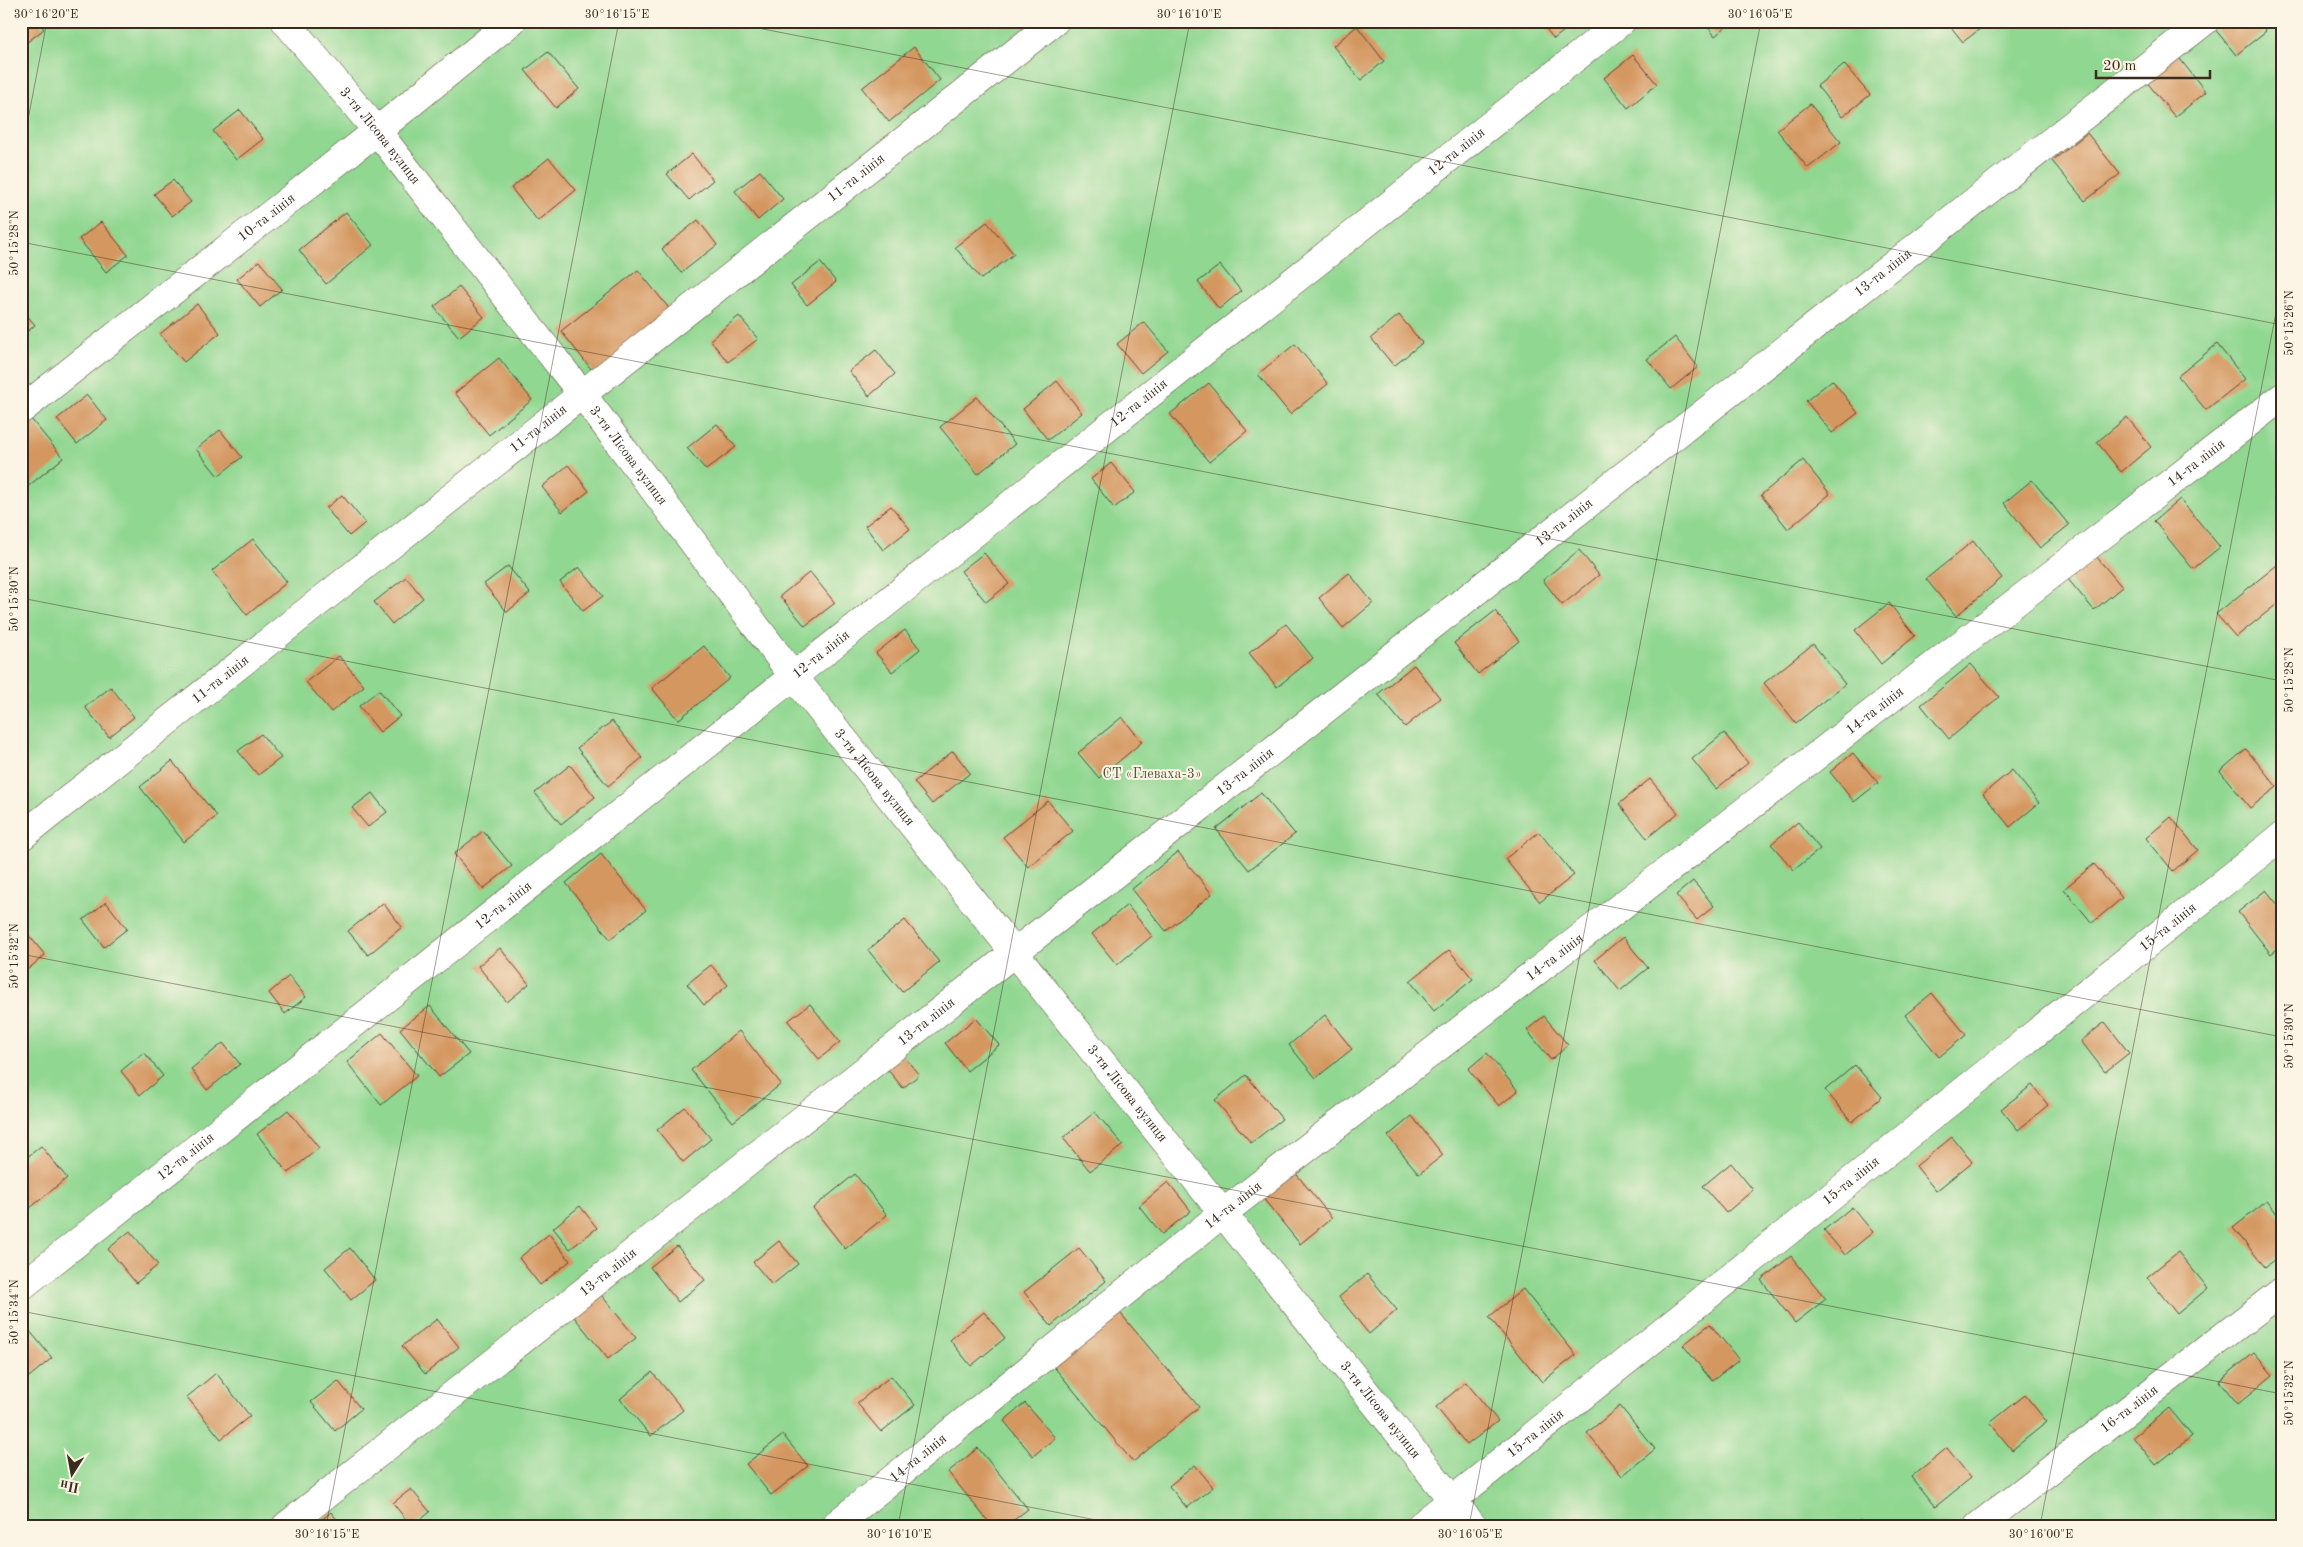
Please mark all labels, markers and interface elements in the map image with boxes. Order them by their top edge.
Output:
text: 30°16'15"E [585,8,649,21]
text: 30°16'05"E [1728,8,1792,21]
text: 30°16'20"E [14,9,78,21]
text: 30°16'10"E [1157,9,1221,21]
scale bar [2096,48,2209,80]
text: 20 m [2103,59,2137,74]
street label: 3-тя Лісова вулиця [337,85,423,187]
street label: 12-та лінія [1425,125,1488,179]
street label: 11-та лінія [825,151,887,205]
street label: 10-та лінія [235,191,298,244]
text: 50°15'28"N [8,210,21,276]
street label: 13-та лінія [1852,246,1914,299]
text: 50°15'26"N [2283,290,2296,356]
street label: 12-та лінія [1108,376,1170,430]
street label: 11-та лінія [507,402,570,455]
street label: 3-тя Лісова вулиця [587,404,670,508]
street label: 14-та лінія [2165,437,2228,489]
street label: 13-та лінія [1533,496,1595,549]
text: 50°15'30"N [8,566,21,632]
street label: 12-та лінія [790,628,852,681]
text: 50°15'28"N [2283,647,2296,713]
street label: 11-та лінія [189,653,252,706]
street label: 14-та лінія [1843,684,1906,737]
street label: 3-тя Лісова вулиця [832,726,917,828]
street label: 13-та лінія [1214,745,1276,799]
park label: СТ «Глеваха-3» [1102,767,1202,781]
street label: 12-та лінія [472,879,535,932]
street label: 15-та лінія [2137,900,2199,954]
text: 50°15'32"N [8,923,21,989]
street label: 14-та лінія [1523,931,1586,984]
street label: 13-та лінія [895,995,958,1048]
text: 50°15'30"N [2283,1003,2296,1069]
street label: 3-тя Лісова вулиця [1084,1043,1170,1145]
street label: 12-та лінія [155,1130,217,1183]
street label: 15-та лінія [1820,1154,1882,1208]
street label: 14-та лінія [1202,1179,1264,1232]
street label: 13-та лінія [577,1246,639,1299]
text: 50°15'34"N [8,1279,21,1345]
street label: 3-тя Лісова вулиця [1337,1359,1423,1461]
text: 50°15'32"N [2283,1360,2296,1426]
street label: 16-та лінія [2098,1383,2160,1436]
street label: 15-та лінія [1504,1407,1567,1460]
street label: 14-та лінія [887,1431,949,1485]
north arrow [48,1450,98,1500]
text: Пн [59,1477,81,1494]
text: 30°16'15"E [295,1528,359,1541]
text: 30°16'05"E [1438,1528,1502,1541]
text: 30°16'10"E [867,1529,931,1541]
text: 30°16'00"E [2009,1529,2073,1541]

